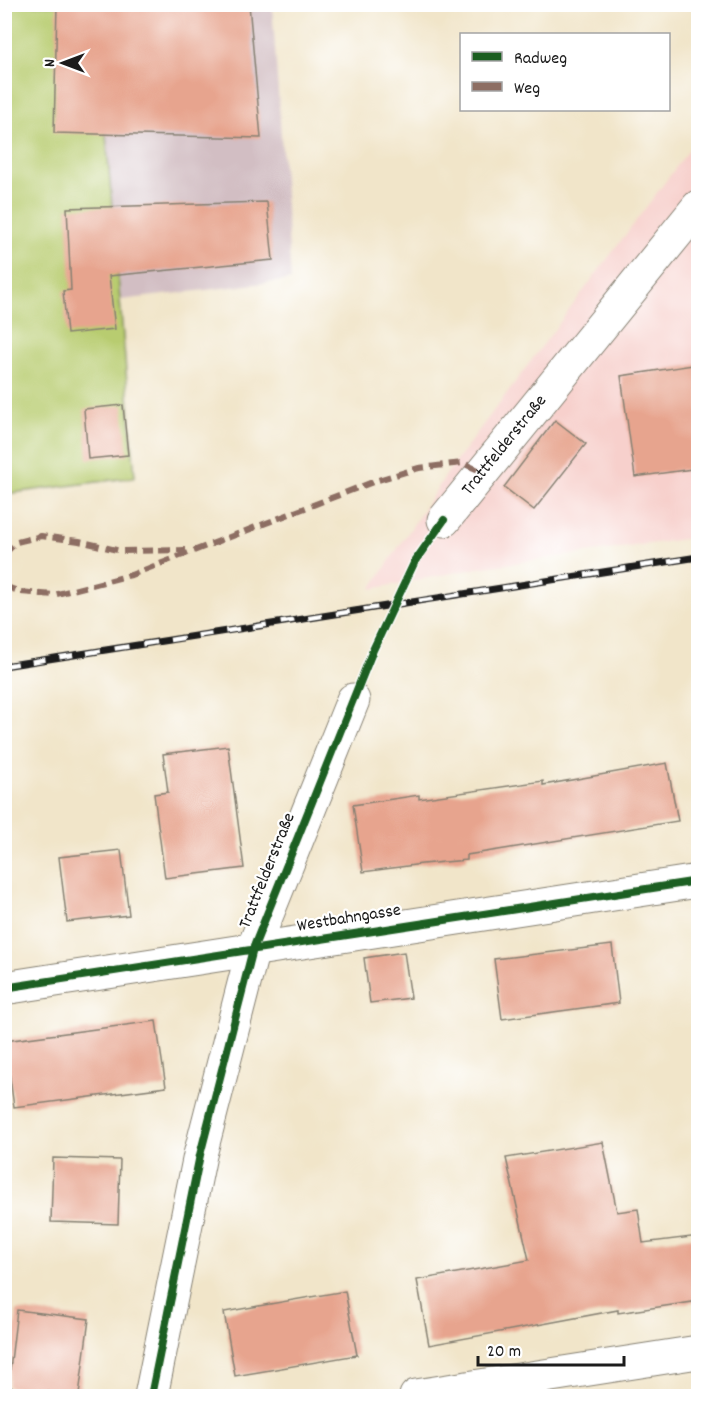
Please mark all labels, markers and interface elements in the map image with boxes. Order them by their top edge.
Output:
north arrow [33,33,93,93]
legend [460,33,670,111]
text: Radweg [514,47,567,72]
text: N [39,59,62,67]
text: Weg [514,77,540,102]
street label: Trattfelderstraße [456,390,553,501]
street label: Trattfelderstraße [233,809,303,933]
street label: Westbahngasse [295,898,403,940]
scale bar [478,1329,624,1367]
text: 20 m [487,1340,521,1365]

